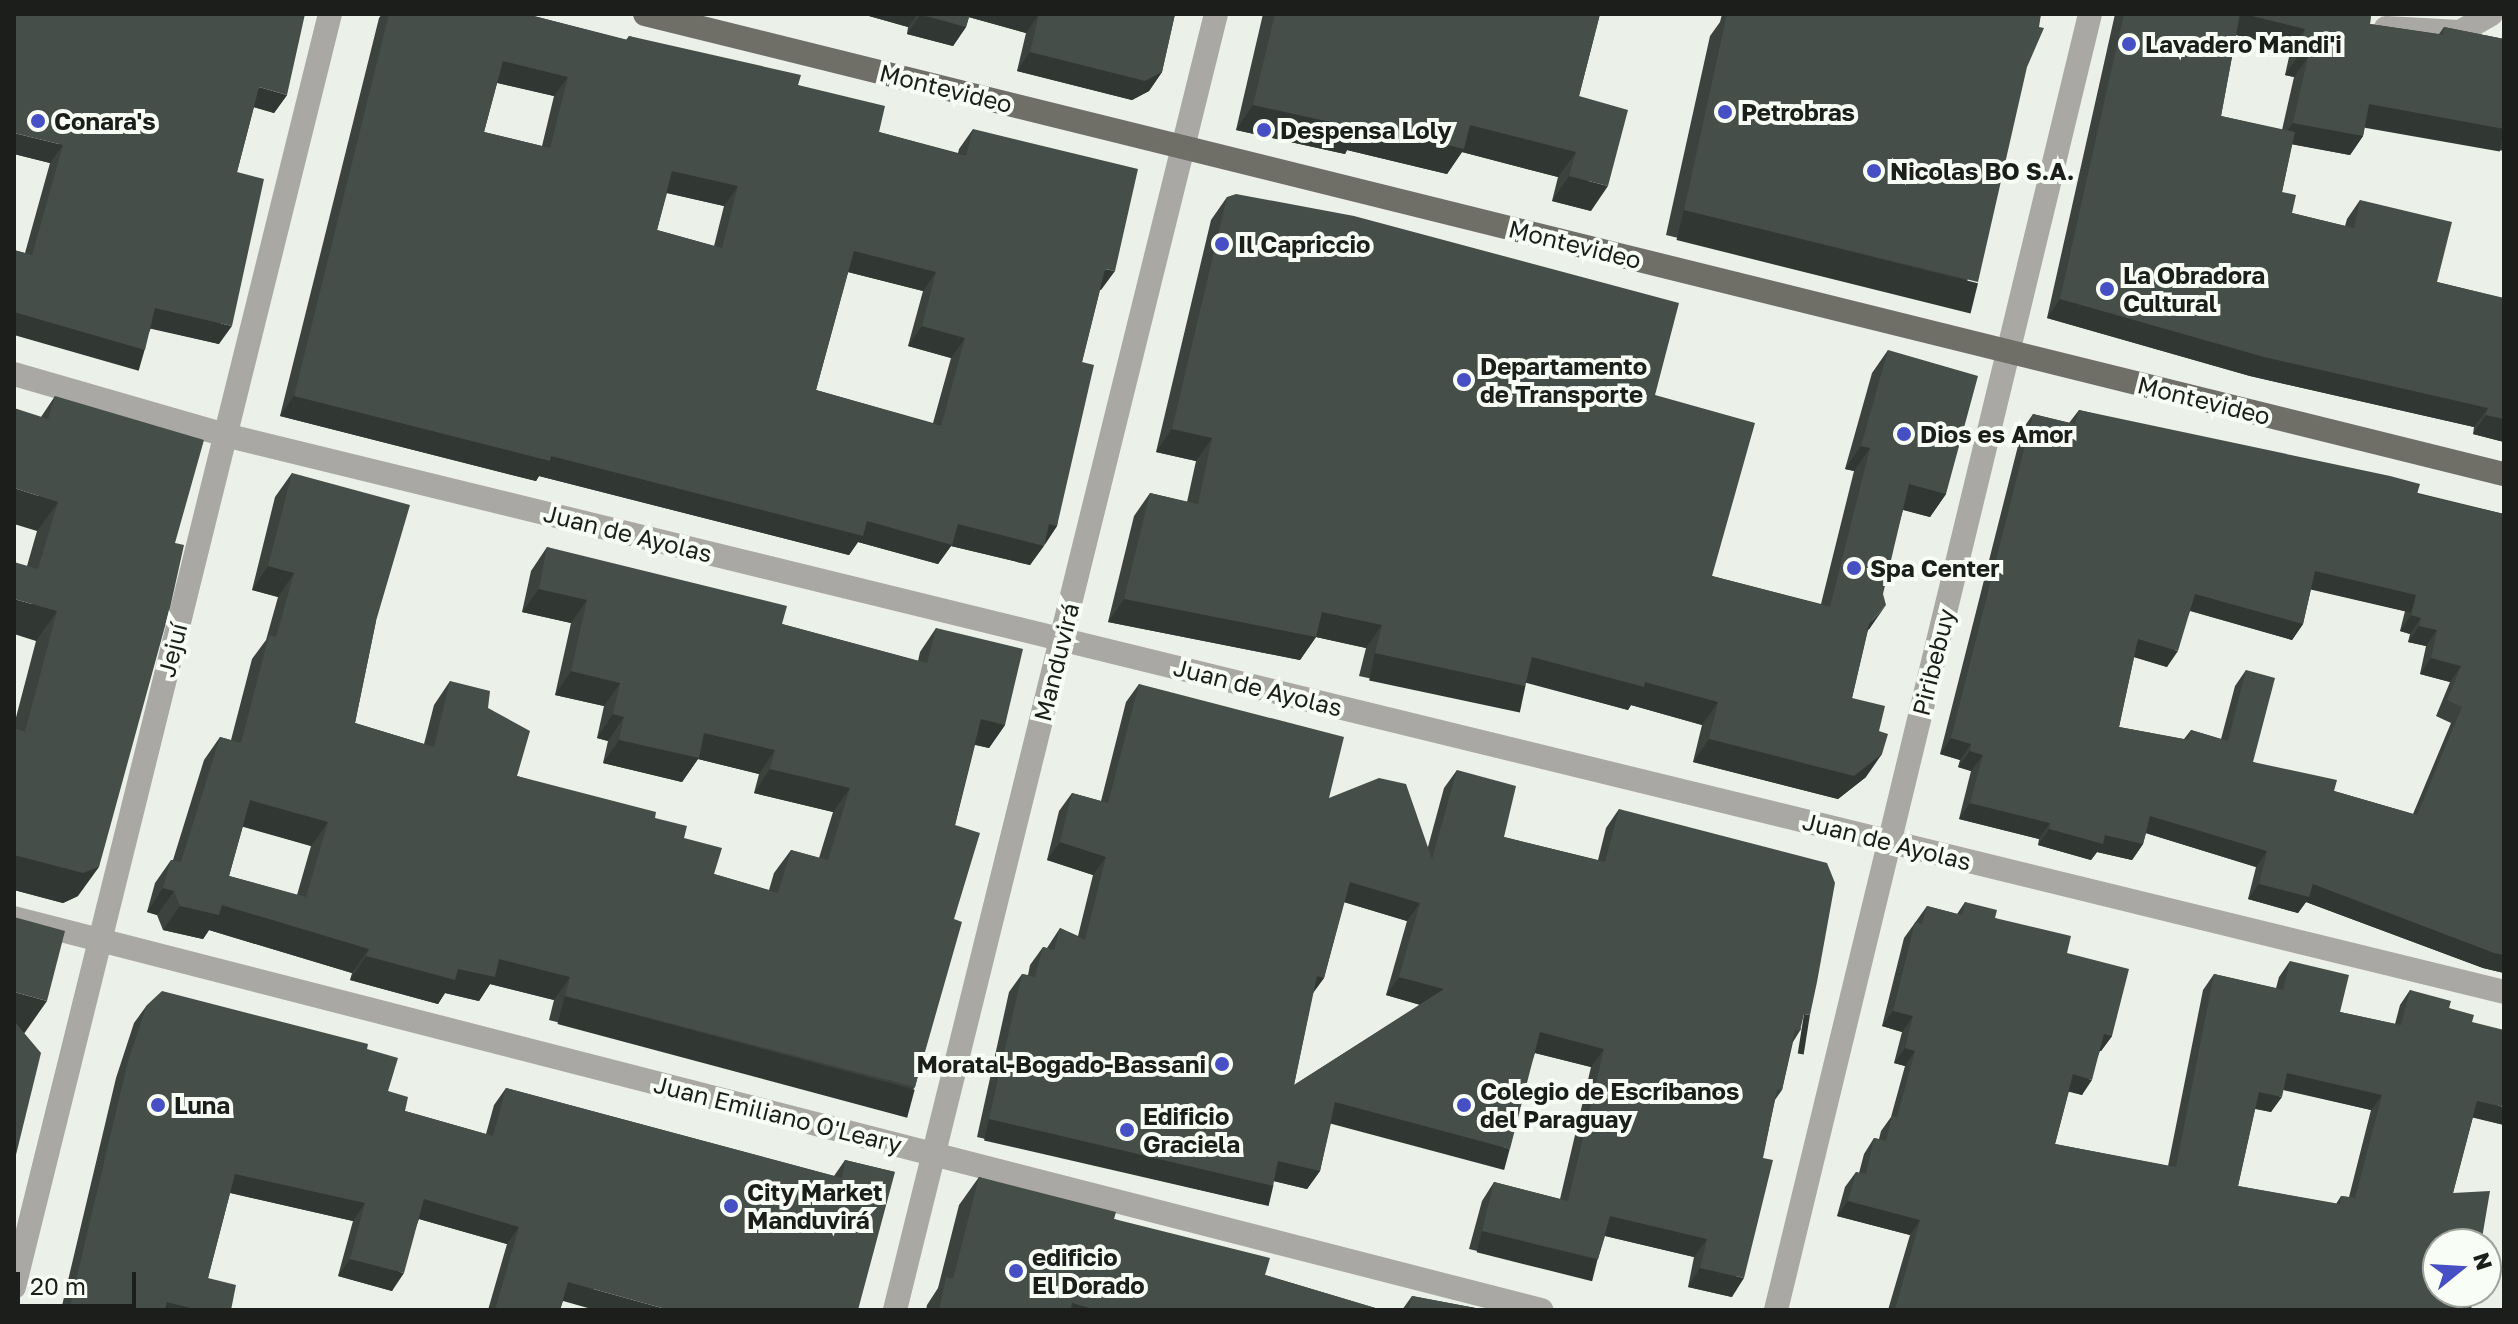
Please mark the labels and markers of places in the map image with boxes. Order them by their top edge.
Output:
place label: Lavadero Mandi'i [2145,30,2342,58]
marker: Lavadero Mandi'i [2120,35,2138,53]
place label: Petrobras [1741,98,1855,126]
marker: Petrobras [1716,103,1734,121]
place label: Conara's [54,107,156,135]
marker: Conara's [29,112,47,130]
place label: Despensa Loly [1280,116,1452,144]
marker: Despensa Loly [1255,121,1273,139]
place label: Nicolas BO S.A. [1890,157,2074,185]
marker: Nicolas BO S.A. [1865,162,1883,180]
place label: Il Capriccio [1238,230,1370,258]
marker: Il Capriccio [1213,235,1231,253]
place label: La Obradora Cultural [2123,261,2265,317]
marker: La Obradora Cultural [2098,280,2116,298]
place label: Departamento de Transporte [1480,352,1647,408]
marker: Departamento de Transporte [1455,371,1473,389]
place label: Dios es Amor [1920,420,2073,448]
marker: Dios es Amor [1895,425,1913,443]
place label: Spa Center [1870,554,2000,582]
marker: Spa Center [1845,559,1863,577]
place label: Moratal-Bogado-Bassani [916,1050,1206,1078]
marker: Moratal-Bogado-Bassani [1213,1055,1231,1073]
place label: Colegio de Escribanos del Paraguay [1480,1077,1739,1133]
place label: Luna [174,1091,230,1119]
marker: Luna [149,1096,167,1114]
marker: Colegio de Escribanos del Paraguay [1455,1096,1473,1114]
place label: Edificio Graciela [1143,1102,1240,1158]
marker: Edificio Graciela [1118,1121,1136,1139]
place label: City Market Manduvirá [747,1178,883,1234]
marker: City Market Manduvirá [722,1197,740,1215]
place label: edificio El Dorado [1032,1243,1145,1299]
marker: edificio El Dorado [1007,1262,1025,1280]

